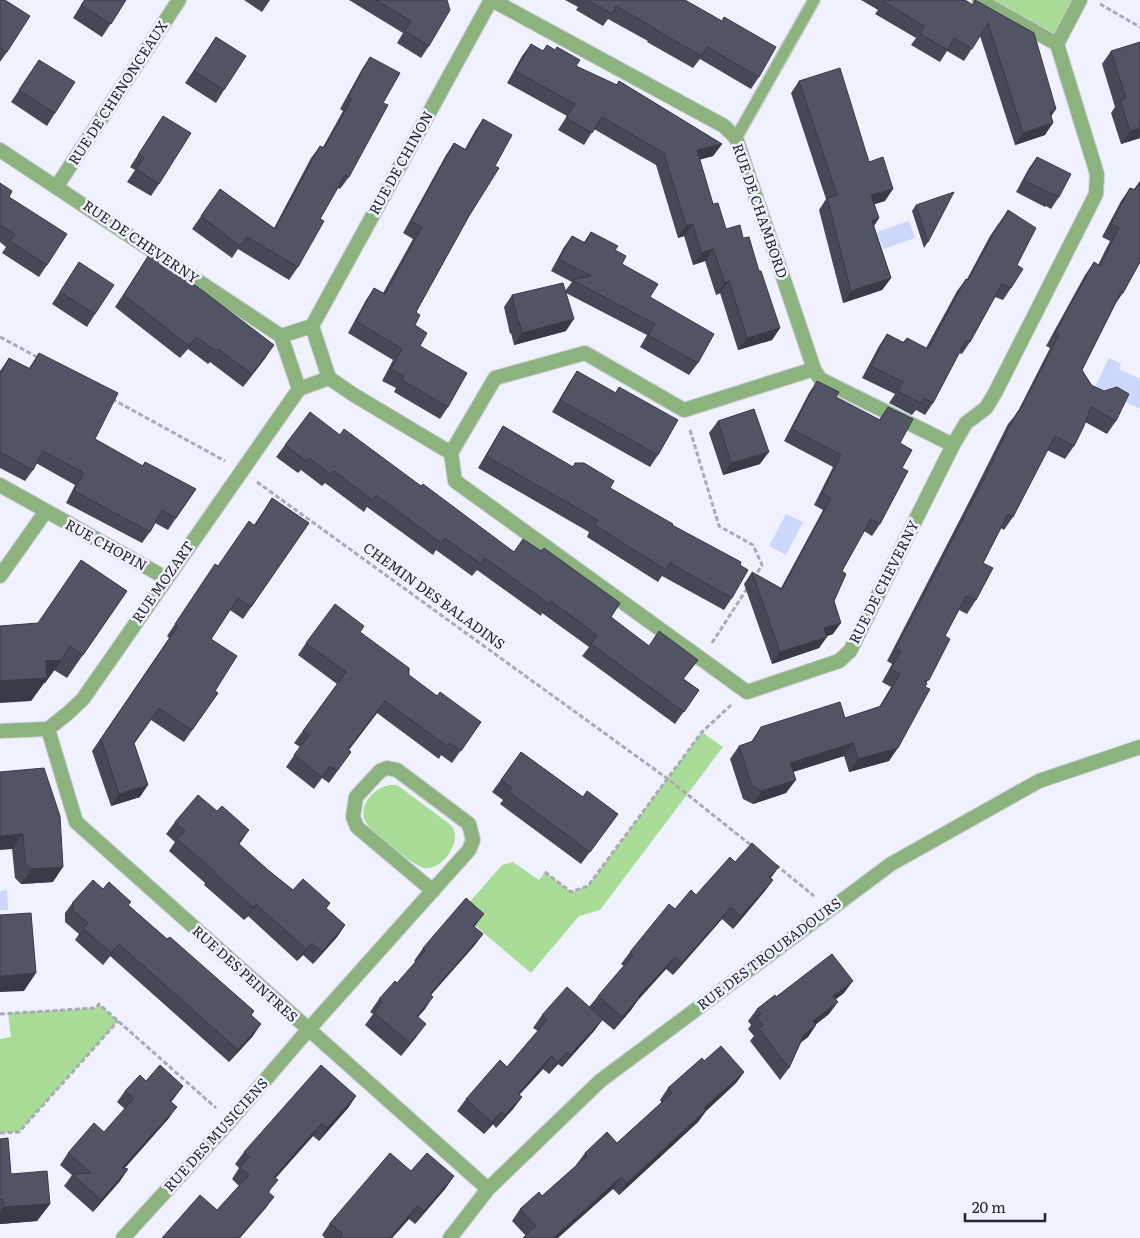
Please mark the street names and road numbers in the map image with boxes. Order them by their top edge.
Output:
street label: RUE DE CHENONCEAUX [63,16,171,168]
street label: RUE DE CHINON [363,107,437,218]
street label: RUE DE CHAMBORD [728,141,794,281]
street label: RUE DE CHEVERNY [79,195,204,288]
street label: RUE CHOPIN [62,513,151,575]
street label: RUE DE CHEVERNY [843,516,923,647]
street label: RUE MOZART [127,537,198,626]
street label: CHEMIN DES BALADINS [360,537,509,653]
street label: RUE DES TROUBADOURS [692,892,845,1014]
street label: RUE DES PEINTRES [189,920,303,1026]
street label: RUE DES MUSICIENS [159,1073,272,1196]

